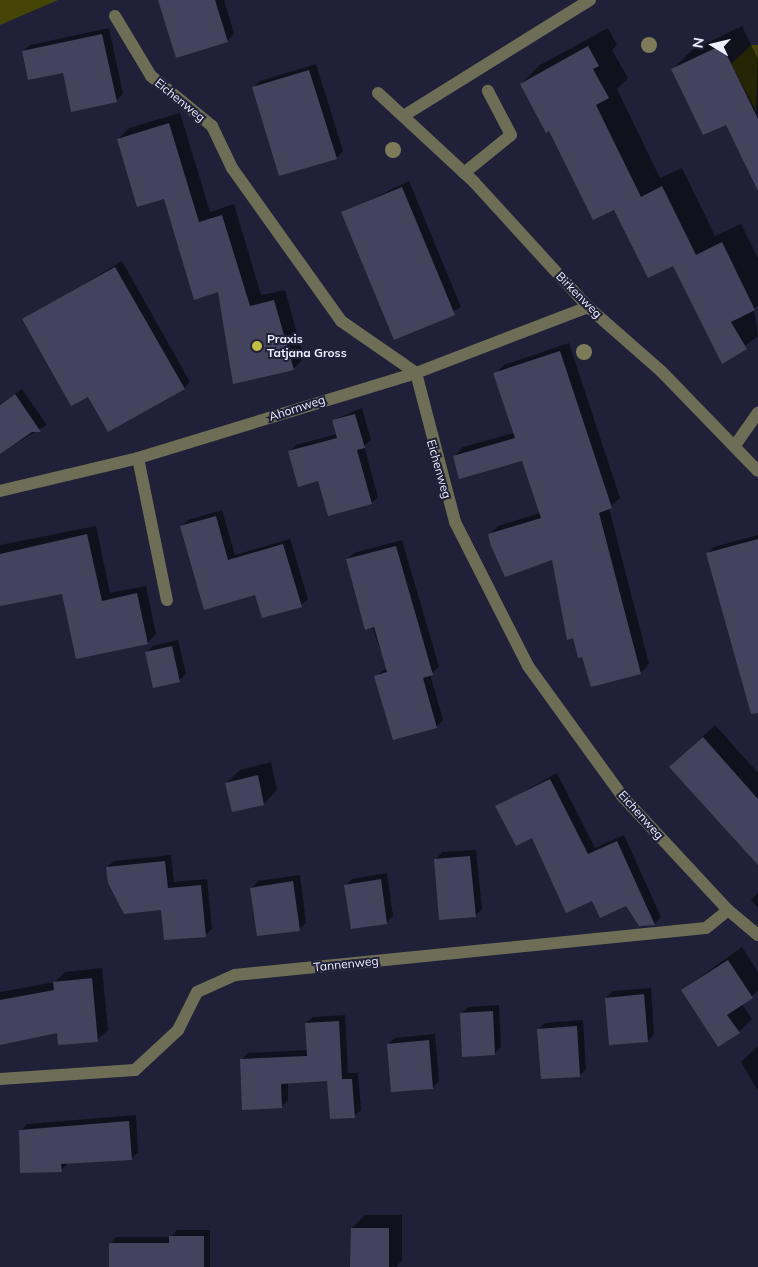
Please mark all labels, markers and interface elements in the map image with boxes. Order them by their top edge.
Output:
north arrow [688,20,738,70]
text: N [688,36,708,49]
street label: Eichenweg [152,75,208,125]
street label: Birkenweg [553,269,605,321]
place label: Praxis Tatjana Gross [267,332,347,360]
marker: Praxis Tatjana Gross [251,340,263,352]
street label: Ahornweg [267,392,327,424]
street label: Eichenweg [424,438,454,500]
street label: Eichenweg [615,788,667,842]
street label: Tannenweg [313,953,379,975]

